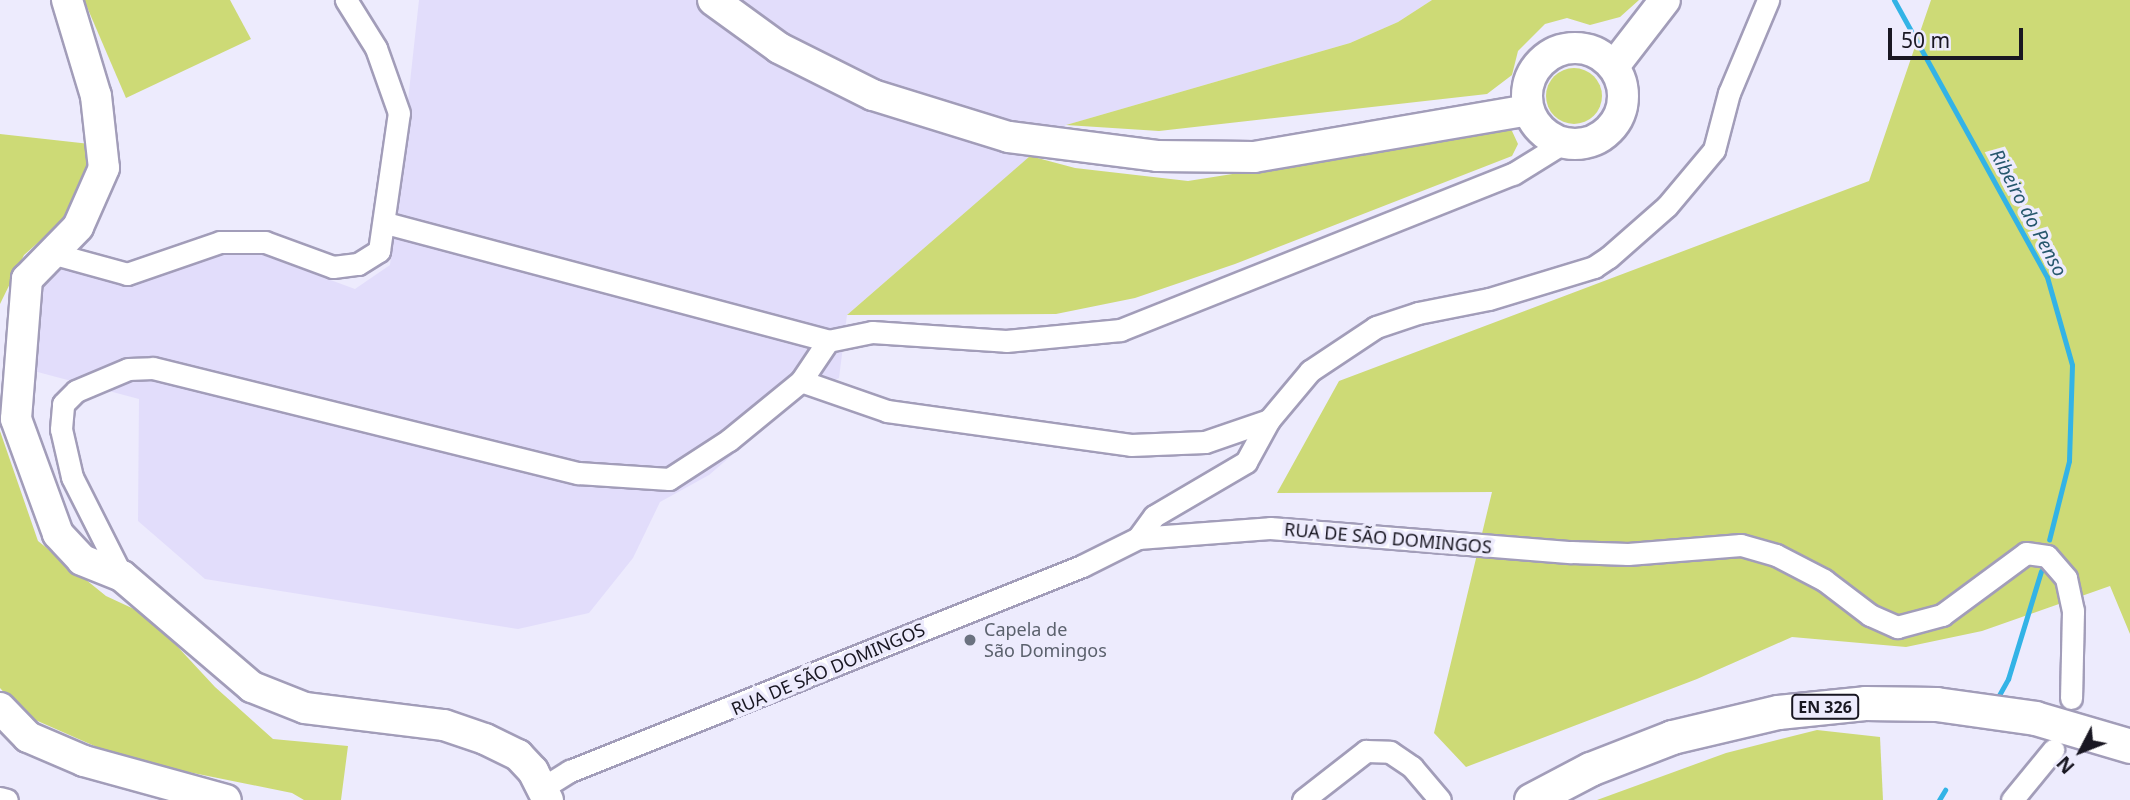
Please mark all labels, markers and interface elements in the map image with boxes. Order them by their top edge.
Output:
scale bar [1892,14,2027,58]
text: 50 m [1901,26,1950,54]
water label: Ribeiro do Penso [1985,145,2071,281]
street label: RUA DE SÃO DOMINGOS [1283,518,1493,558]
street label: RUA DE SÃO DOMINGOS [728,618,928,720]
place label: Capela de São Domingos [984,619,1107,662]
marker: Capela de São Domingos [962,632,978,648]
road number: EN 326 [1790,694,1860,720]
north arrow [2046,716,2116,786]
text: N [2051,751,2080,779]

